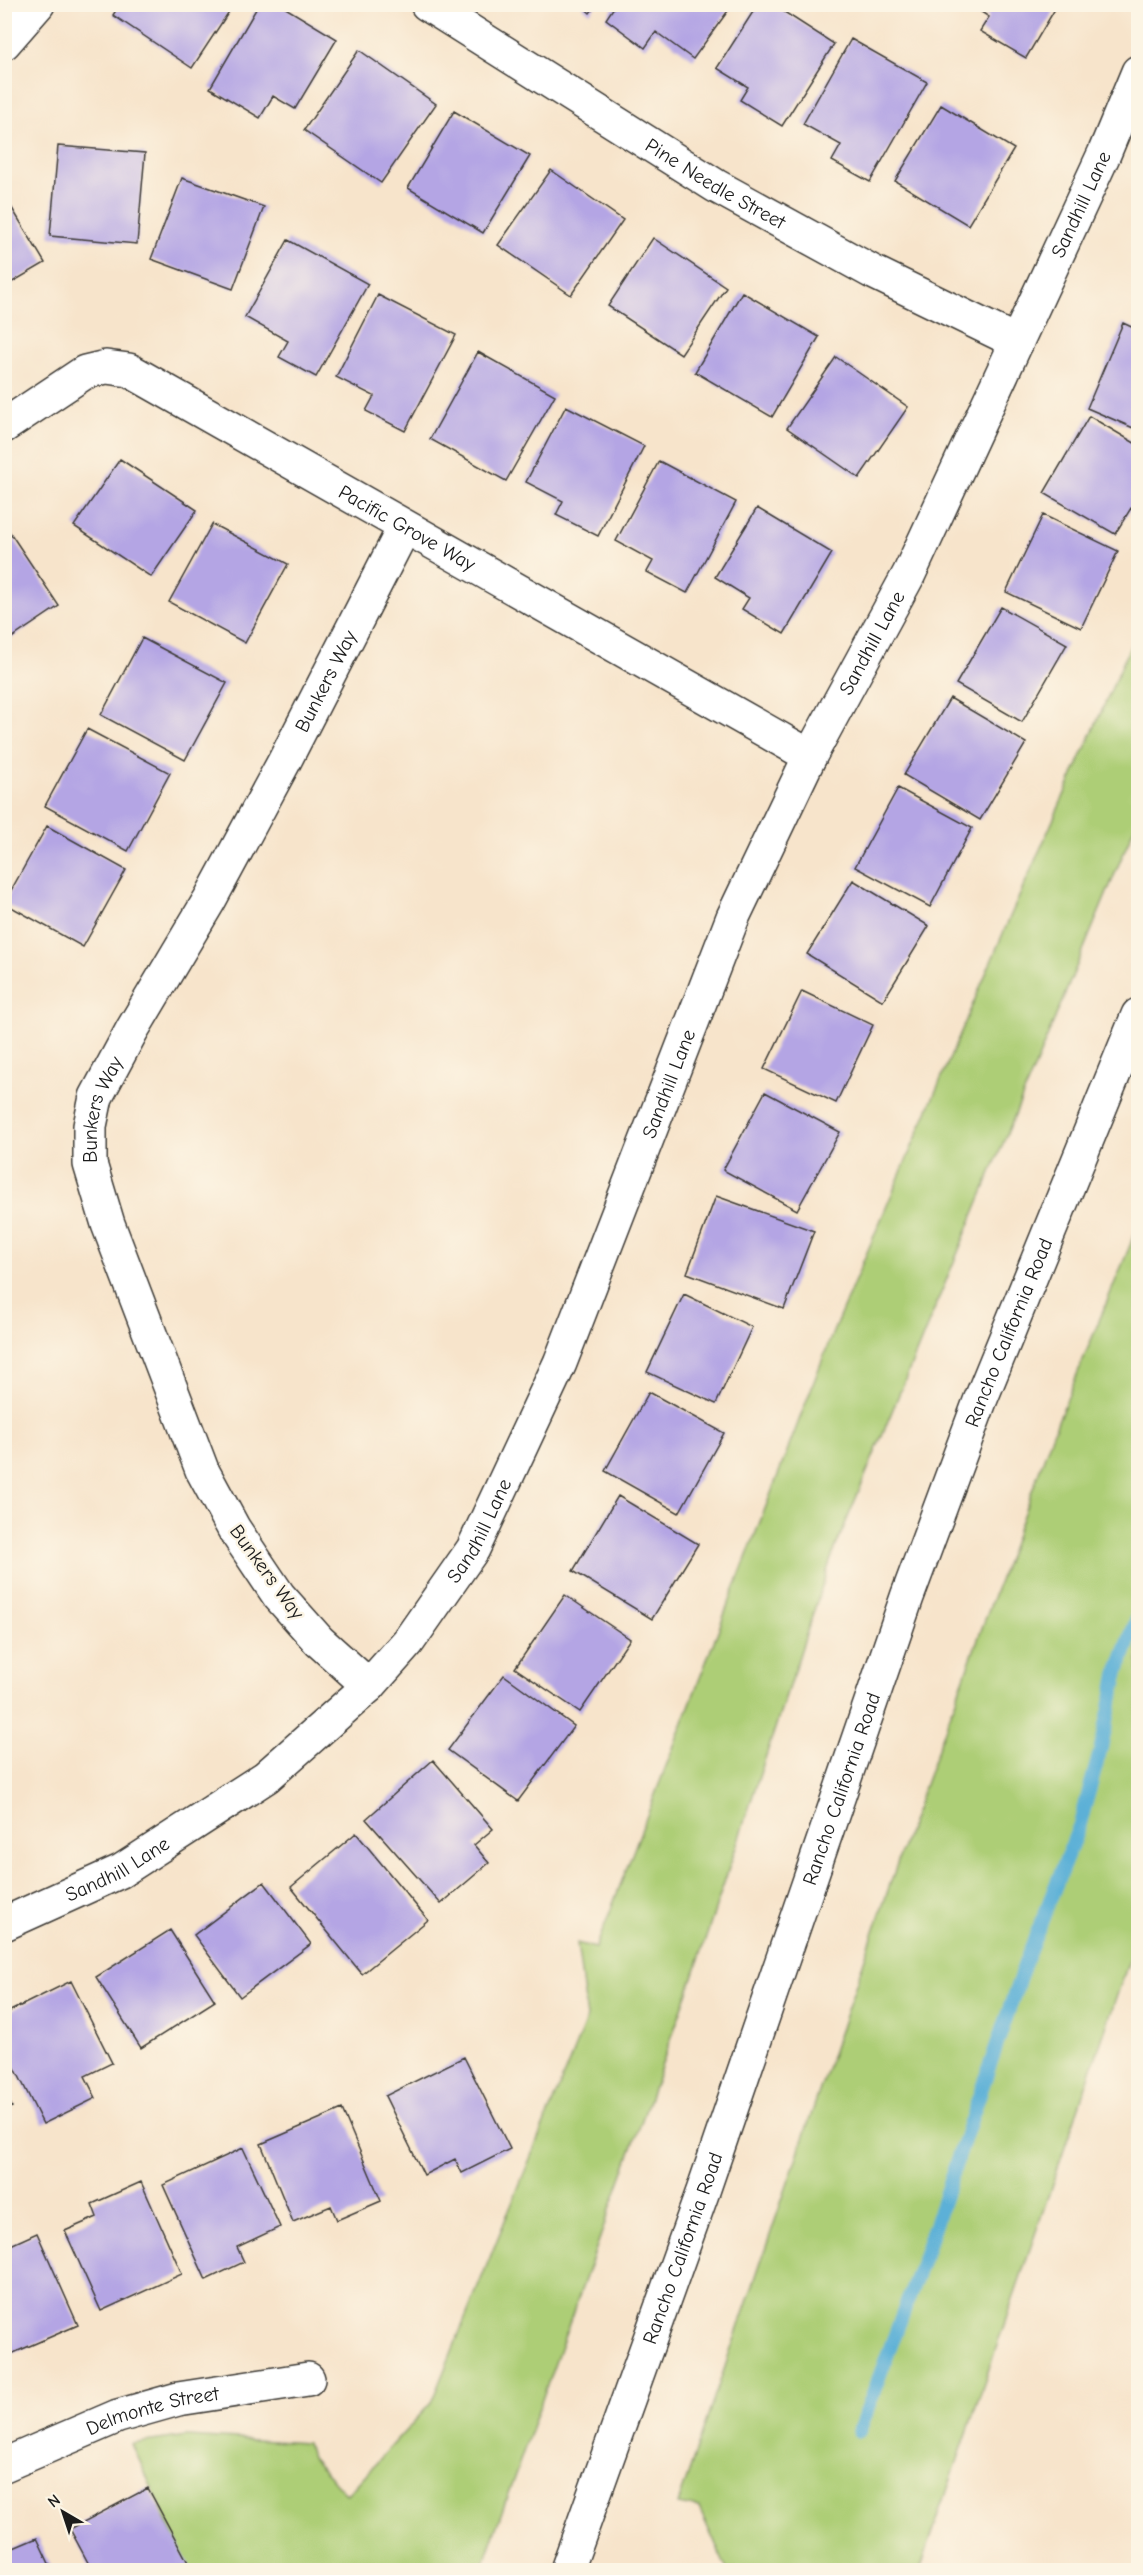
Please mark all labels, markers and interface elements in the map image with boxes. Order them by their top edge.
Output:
street label: Pine Needle Street [641,133,791,234]
street label: Sandhill Lane [1046,147,1115,261]
street label: Pacific Grove Way [335,480,480,576]
street label: Sandhill Lane [834,587,909,699]
street label: Bunkers Way [290,626,361,736]
street label: Sandhill Lane [637,1026,700,1141]
street label: Bunkers Way [78,1052,127,1163]
street label: Rancho California Road [960,1235,1057,1430]
street label: Sandhill Lane [442,1475,516,1587]
street label: Bunkers Way [225,1520,309,1624]
street label: Rancho California Road [797,1690,885,1888]
street label: Sandhill Lane [62,1831,173,1906]
street label: Rancho California Road [638,2149,727,2347]
street label: Delmonte Street [83,2381,222,2440]
north arrow [33,2482,93,2542]
text: N [44,2491,64,2511]

